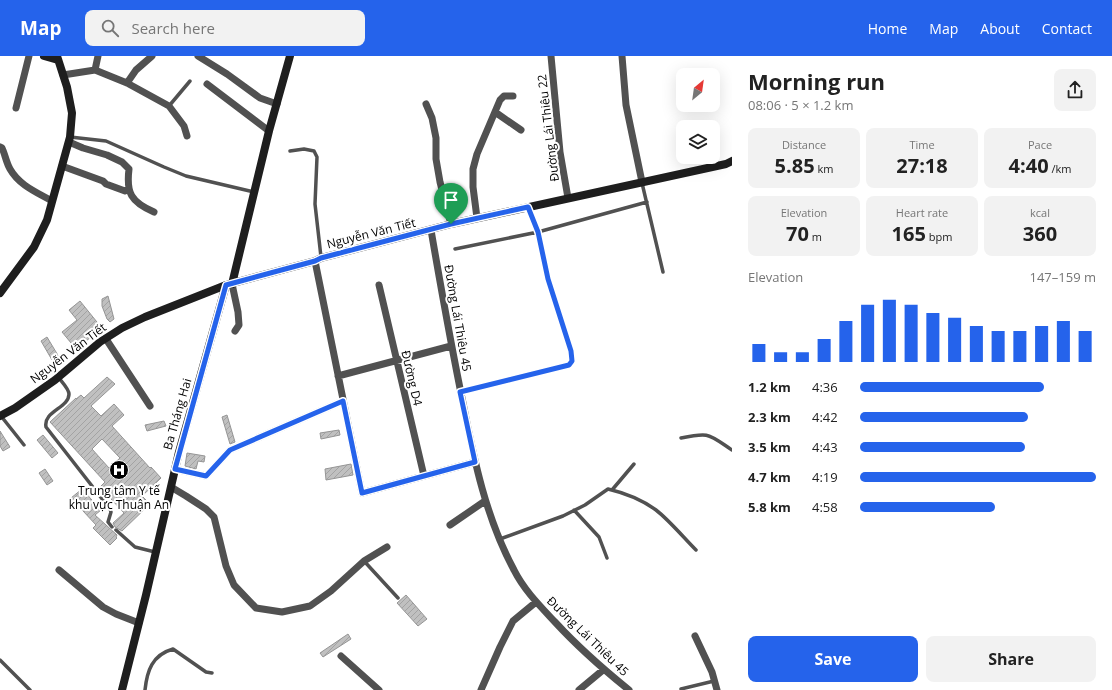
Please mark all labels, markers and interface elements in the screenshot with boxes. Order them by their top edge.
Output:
search box [85,10,365,46]
text: Map [20,15,61,41]
icon: search [99,17,121,39]
text: Search here [131,18,215,38]
text: Home [868,19,907,38]
text: Map [929,19,958,38]
text: About [980,19,1020,38]
text: Contact [1042,19,1092,38]
text: Morning run [748,66,885,96]
north arrow [676,68,720,112]
map controls [676,68,720,164]
button: share [1054,69,1096,111]
street label: Đường Lái Thiêu 22 [533,73,563,183]
text: 08:06 · 5 × 1.2 km [748,96,853,114]
button: layers [676,120,720,164]
text: Distance [782,137,826,152]
text: Time [909,137,935,152]
text: Pace [1028,137,1052,152]
text: 5.85 [775,152,815,179]
text: 27:18 [896,152,948,179]
text: 4:40 [1009,152,1049,179]
text: km [815,161,833,176]
text: /km [1049,161,1071,176]
pin [434,183,468,224]
icon: arrive [440,189,462,211]
text: Elevation [781,205,827,220]
text: Heart rate [896,205,948,220]
text: kcal [1030,205,1050,220]
street label: Nguyễn Văn Tiết [325,214,417,252]
text: 70 [786,220,809,247]
text: 165 [892,220,926,247]
text: 360 [1023,220,1057,247]
text: m [809,229,822,244]
text: bpm [926,229,952,244]
street label: Đường Lái Thiêu 45 [440,263,476,373]
text: Elevation [748,268,803,286]
text: 147–159 m [1029,268,1096,286]
street label: Nguyễn Văn Tiết [27,319,109,387]
street label: Đường D4 [397,349,427,408]
street label: Ba Tháng Hai [159,376,195,452]
text: 1.2 km [748,378,791,396]
text: 4:36 [812,378,838,396]
text: 2.3 km [748,408,791,426]
text: 4:42 [812,408,838,426]
text: 3.5 km [748,438,791,456]
text: 4:43 [812,438,838,456]
hospital icon: Trung tâm Y tế khu vực Thuận An [108,459,130,481]
text: 4.7 km [748,468,791,486]
text: 4:19 [812,468,838,486]
place label: Trung tâm Y tế khu vực Thuận An [69,482,169,513]
text: 5.8 km [748,498,791,516]
text: 4:58 [812,498,838,516]
street label: Đường Lái Thiêu 45 [543,592,633,680]
button: Save [748,636,918,682]
button: Share [926,636,1096,682]

